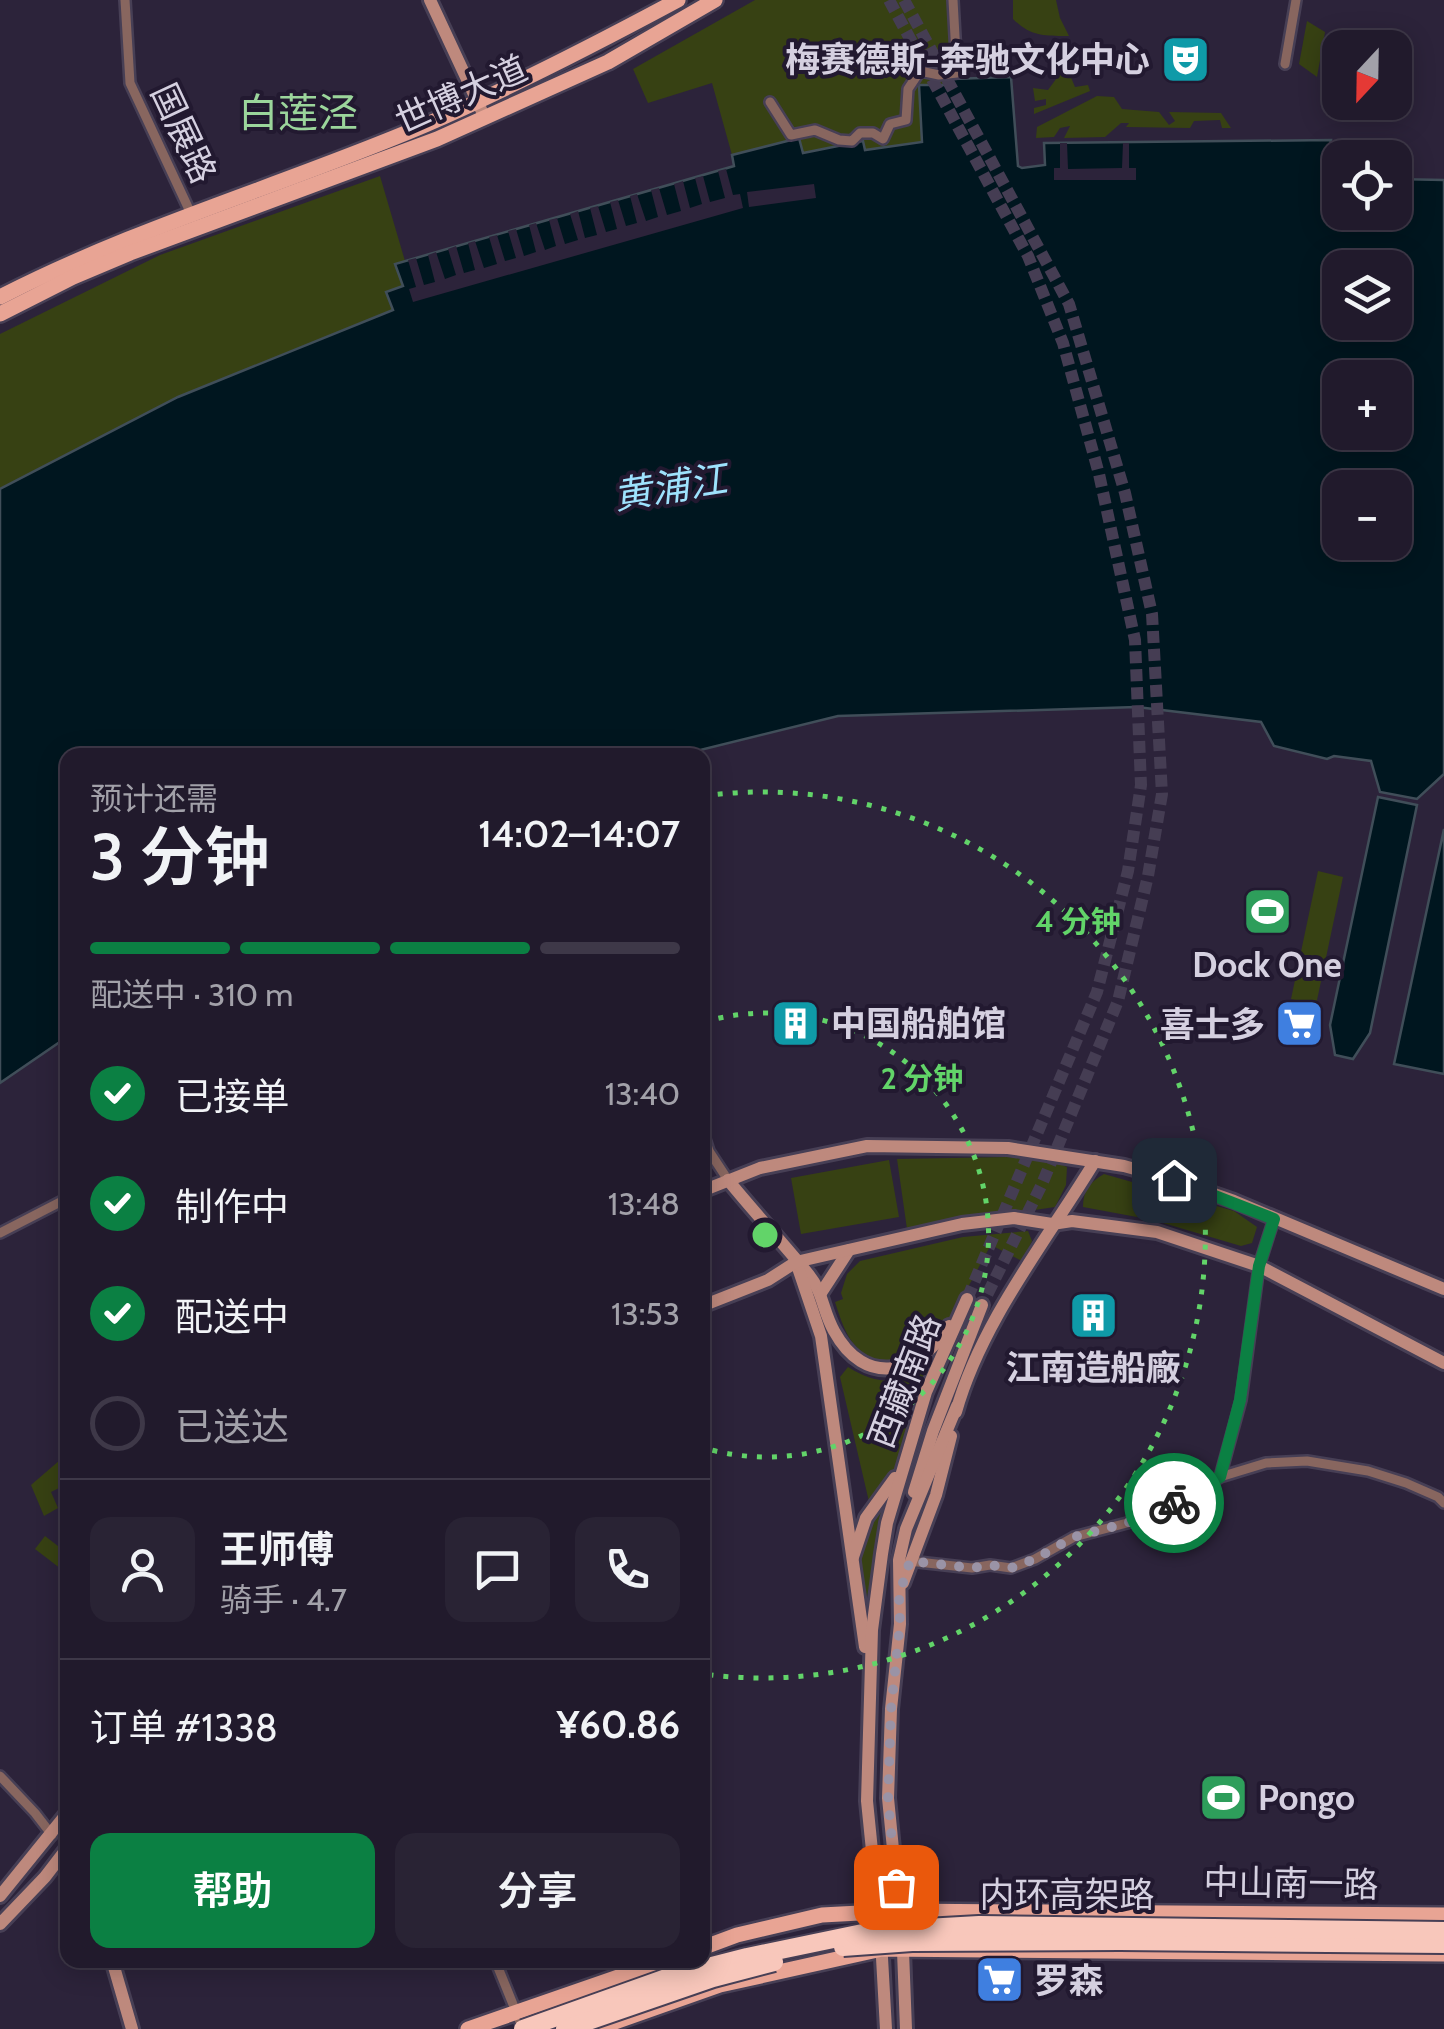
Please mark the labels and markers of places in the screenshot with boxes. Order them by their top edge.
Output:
theatre icon: 梅赛德斯-奔驰文化中心 [1159,33,1211,85]
place label: 梅赛德斯-奔驰文化中心 [785,38,1150,81]
sports icon: Dock One [1241,886,1293,938]
place label: Dock One [1192,943,1342,986]
building icon: 中国船舶馆 [770,997,822,1049]
supermarket icon: 喜士多 [1274,998,1326,1050]
place label: 中国船舶馆 [831,1002,1006,1045]
place label: 喜士多 [1160,1003,1265,1046]
pin [1132,1138,1217,1223]
centre of rings [747,1217,783,1253]
building icon: 江南造船廠 [1067,1289,1119,1341]
place label: 江南造船廠 [1005,1346,1181,1389]
sports icon: Pongo [1197,1771,1249,1823]
place label: Pongo [1258,1776,1355,1819]
pin [854,1845,939,1930]
supermarket icon: 罗森 [973,1954,1025,2006]
place label: 罗森 [1034,1959,1104,2002]

